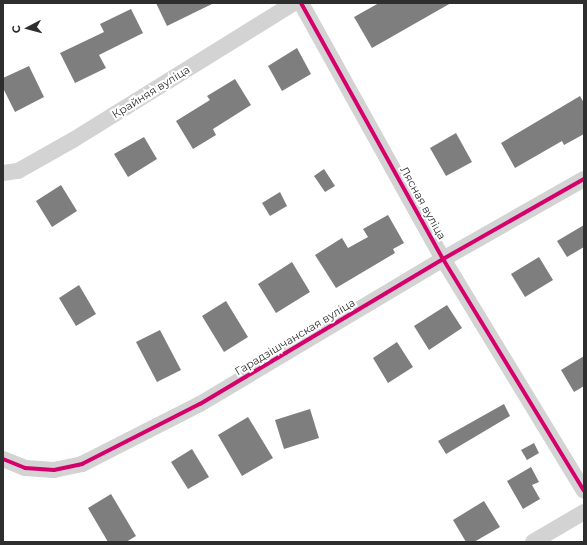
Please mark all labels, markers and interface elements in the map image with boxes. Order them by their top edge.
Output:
north arrow [8,8,48,48]
text: С [9,25,23,34]
street label: Крайняя вуліца [110,63,192,121]
street label: Лясная вуліца [398,164,448,242]
street label: Гарадзішчанская вуліца [233,296,357,378]

